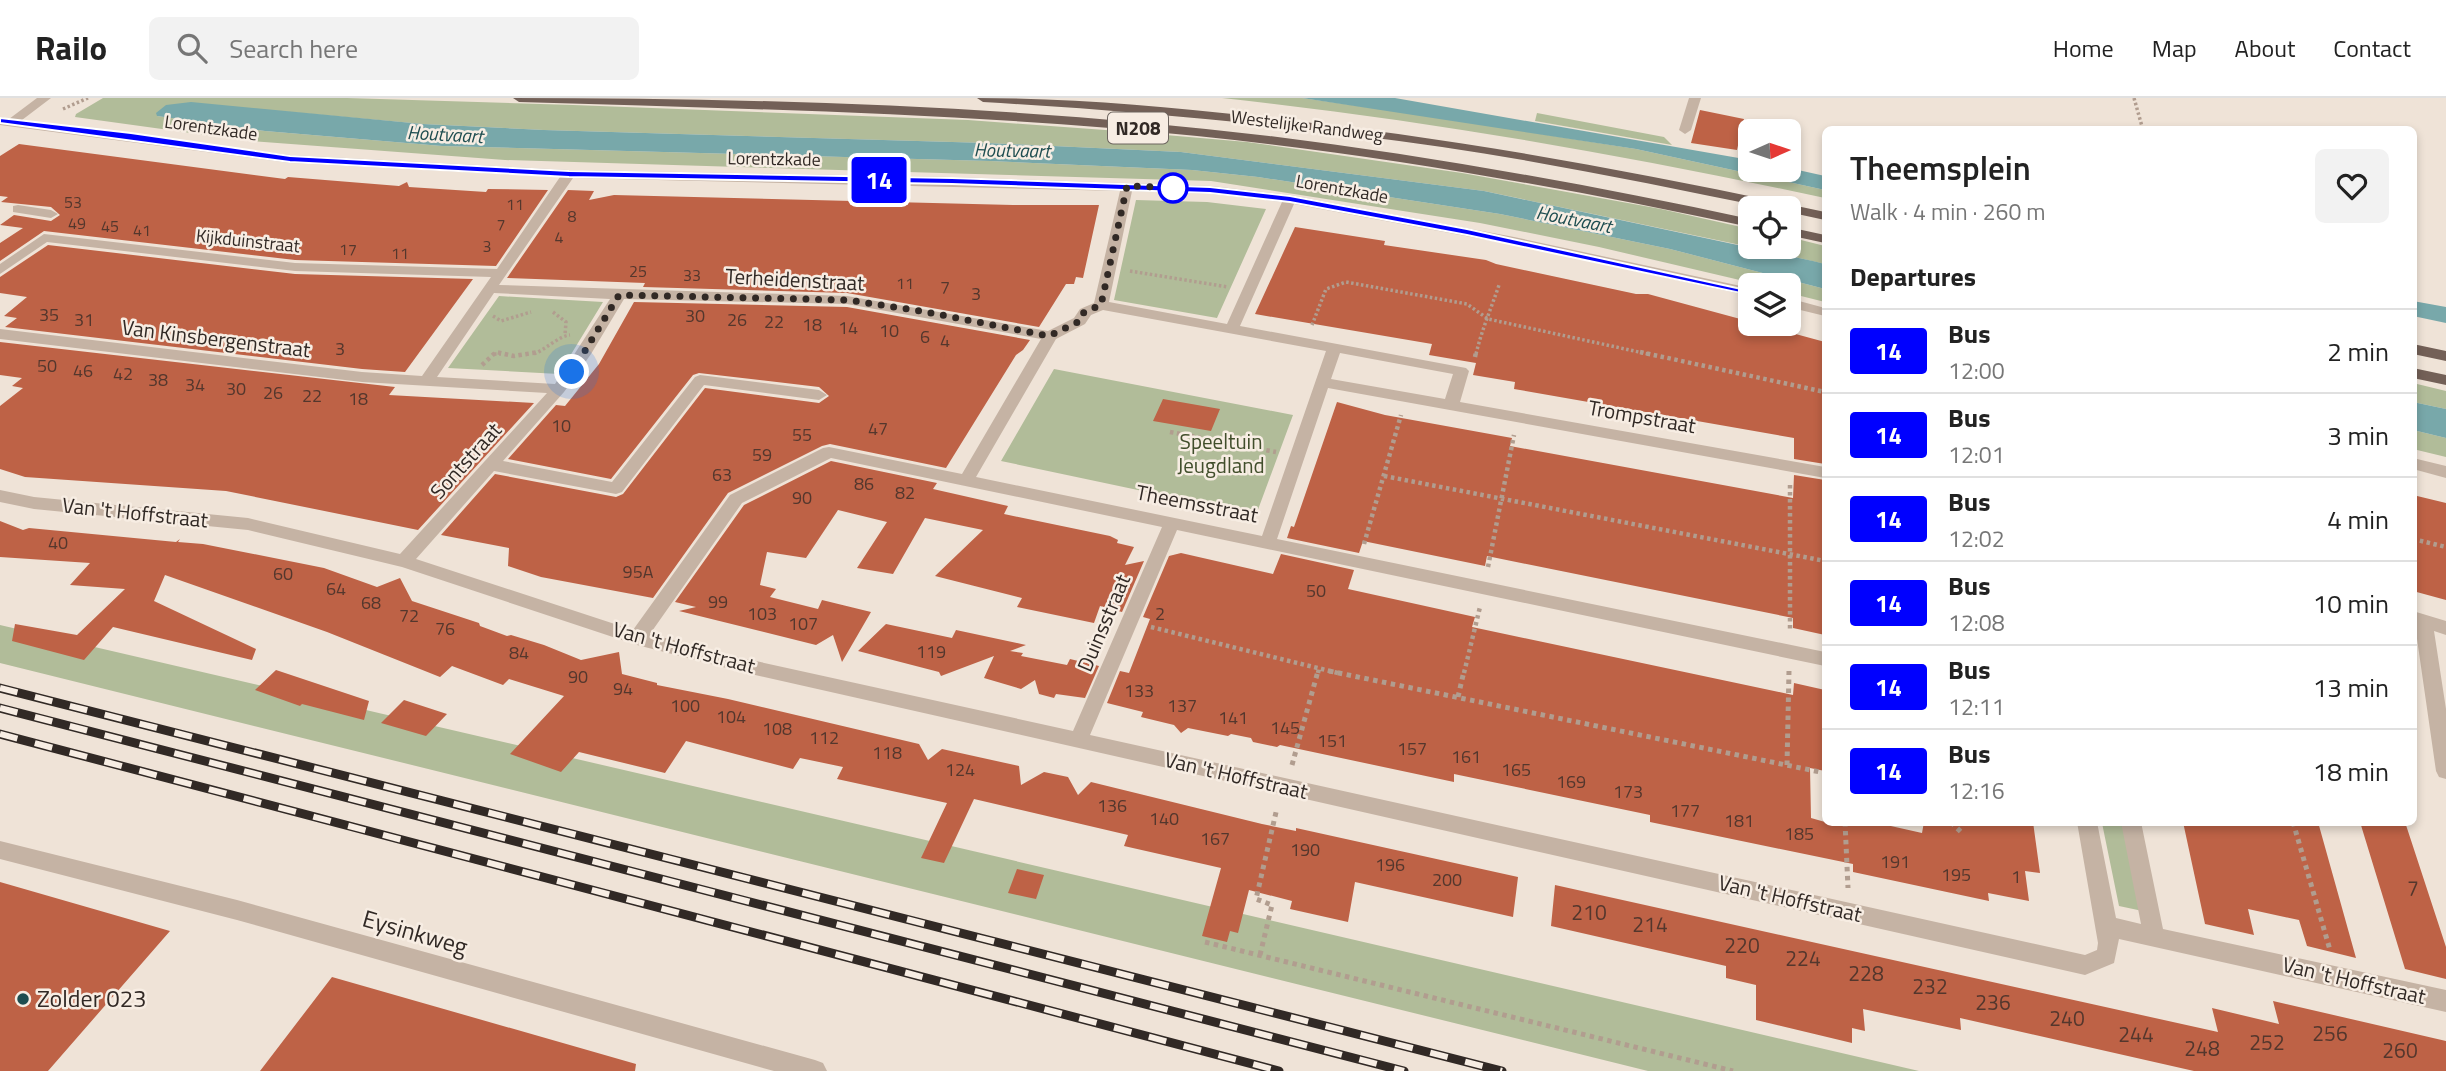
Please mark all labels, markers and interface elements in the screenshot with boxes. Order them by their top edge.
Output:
search box [149,17,639,80]
text: Railo [35,23,107,73]
icon: search [173,29,211,67]
text: Search here [229,29,358,68]
text: Home [2053,30,2114,66]
text: Map [2152,30,2197,66]
text: About [2235,30,2295,66]
text: Contact [2333,30,2411,66]
street label: Westelijke Randweg [1229,103,1385,148]
street label: Lorentzkade [163,108,259,147]
road number: N208 [1108,112,1168,144]
water label: Houtvaart [406,117,486,150]
north arrow [1738,119,1801,182]
map controls [1738,119,1801,336]
water label: Houtvaart [974,134,1052,165]
text: Theemsplein [1850,143,2031,193]
street label: Lorentzkade [727,144,821,173]
button: heart [2315,149,2389,223]
line badge: 14 [848,157,910,203]
text: 14 [866,162,892,198]
street label: Lorentzkade [1294,167,1390,210]
unlabelled marker [1158,173,1188,203]
house number: 53 [64,190,82,214]
house number: 11 [506,192,524,216]
text: Walk · 4 min · 260 m [1850,194,2046,229]
button: locate [1738,196,1801,259]
water label: Houtvaart [1534,197,1616,240]
house number: 8 [568,204,577,228]
house number: 49 [68,211,86,235]
house number: 7 [497,212,505,236]
house number: 45 [101,214,119,238]
house number: 41 [133,218,151,242]
street label: Kijkduinstraat [195,222,302,259]
house number: 4 [555,225,564,249]
house number: 3 [483,234,491,258]
house number: 17 [339,237,357,261]
house number: 11 [391,241,409,265]
text: Departures [1850,257,1976,296]
house number: 25 [629,259,647,283]
street label: Terheidenstraat [725,259,866,299]
house number: 33 [683,263,701,287]
house number: 11 [896,271,914,295]
button: layers [1738,273,1801,336]
house number: 7 [940,274,950,301]
house number: 3 [971,280,981,307]
house number: 35 [39,301,59,328]
house number: 30 [685,302,705,329]
house number: 31 [74,306,94,333]
house number: 26 [727,306,747,333]
house number: 22 [764,308,784,335]
street label: Van Kinsbergenstraat [120,311,313,366]
house number: 18 [802,311,822,338]
house number: 14 [838,314,858,341]
text: Bus [1948,314,1990,353]
house number: 10 [879,317,899,344]
house number: 6 [920,323,930,350]
house number: 4 [940,327,950,354]
text: 2 min [2327,332,2389,371]
text: 14 [1875,333,1902,369]
house number: 3 [335,335,345,362]
house number: 50 [37,352,57,379]
text: 12:00 [1948,353,2005,388]
your location [554,354,589,389]
house number: 46 [73,357,93,384]
house number: 42 [113,360,133,387]
house number: 38 [148,366,168,393]
house number: 34 [185,371,205,398]
house number: 30 [226,375,246,402]
house number: 26 [263,379,283,406]
house number: 22 [302,382,322,409]
house number: 18 [348,385,368,412]
street label: Trompstraat [1586,391,1699,441]
text: Bus [1948,398,1990,437]
house number: 10 [551,412,571,439]
street label: Sontstraat [422,414,509,506]
house number: 47 [868,415,888,442]
text: 3 min [2327,416,2389,455]
text: 14 [1875,417,1902,453]
house number: 55 [792,421,812,448]
park label: Speeltuin Jeugdland [1177,425,1265,481]
text: 12:01 [1948,437,2005,472]
house number: 59 [752,441,772,468]
house number: 63 [712,461,732,488]
house number: 86 [854,470,874,497]
street label: Theemsstraat [1133,476,1262,531]
house number: 82 [895,479,915,506]
text: Bus [1948,482,1990,521]
house number: 90 [792,484,812,511]
street label: Van 't Hoffstraat [61,488,210,536]
text: 4 min [2327,500,2389,539]
text: 14 [1875,501,1902,537]
text: 12:02 [1948,521,2005,556]
house number: 40 [48,529,68,556]
house number: 95A [623,558,654,585]
house number: 60 [273,560,293,587]
text: Bus [1948,566,1990,605]
street label: Duinsstraat [1068,568,1138,676]
house number: 64 [326,575,346,602]
house number: 50 [1306,577,1326,604]
text: 10 min [2313,584,2389,623]
text: 14 [1875,585,1902,621]
house number: 99 [708,588,728,615]
house number: 68 [361,589,381,616]
house number: 103 [747,600,777,627]
house number: 2 [1155,600,1165,627]
house number: 72 [399,602,419,629]
text: 12:08 [1948,605,2005,640]
house number: 107 [788,610,818,637]
street label: Van 't Hoffstraat [609,613,760,682]
house number: 76 [435,615,455,642]
house number: 119 [916,638,946,665]
house number: 84 [509,639,529,666]
text: Bus [1948,650,1990,689]
house number: 90 [568,663,588,690]
text: 13 min [2313,668,2389,707]
text: 14 [1875,669,1902,705]
house number: 94 [613,675,633,702]
house number: 133 [1124,677,1154,704]
text: 12:11 [1948,689,2005,724]
house number: 100 [670,692,700,719]
house number: 137 [1167,692,1197,719]
house number: 104 [716,703,746,730]
house number: 141 [1218,704,1248,731]
house number: 145 [1270,714,1300,741]
house number: 108 [762,715,792,742]
house number: 112 [809,724,839,751]
house number: 151 [1317,727,1347,754]
text: Bus [1948,734,1990,773]
house number: 157 [1397,735,1427,762]
house number: 118 [872,739,902,766]
street label: Van 't Hoffstraat [1161,743,1312,807]
house number: 161 [1451,743,1481,770]
text: 18 min [2313,752,2389,791]
text: 14 [1875,753,1902,789]
house number: 124 [945,756,975,783]
house number: 165 [1501,756,1531,783]
house number: 169 [1556,768,1586,795]
text: 12:16 [1948,773,2005,808]
house number: 173 [1613,778,1643,805]
house number: 136 [1097,792,1127,819]
house number: 177 [1670,797,1700,824]
house number: 140 [1149,805,1179,832]
house number: 181 [1724,807,1754,834]
house number: 185 [1784,820,1814,847]
house number: 167 [1200,825,1230,852]
house number: 190 [1290,836,1320,863]
house number: 191 [1880,848,1910,875]
house number: 196 [1375,851,1405,878]
house number: 195 [1941,861,1971,888]
house number: 1 [2011,863,2021,890]
house number: 200 [1432,866,1462,893]
street label: Van 't Hoffstraat [1715,866,1866,930]
house number: 7 [2407,872,2419,904]
house number: 210 [1571,896,1607,928]
street label: Eysinkweg [358,900,472,964]
house number: 214 [1632,908,1668,940]
house number: 220 [1724,929,1760,961]
house number: 224 [1785,942,1821,974]
street label: Van 't Hoffstraat [2279,948,2430,1012]
house number: 228 [1848,957,1884,989]
house number: 232 [1912,970,1948,1002]
place label: Zolder 023 [37,980,147,1016]
house number: 236 [1975,986,2011,1018]
marker: Zolder 023 [15,991,31,1007]
house number: 240 [2049,1002,2085,1034]
house number: 256 [2312,1017,2348,1049]
house number: 244 [2118,1018,2154,1050]
house number: 252 [2249,1026,2285,1058]
house number: 248 [2184,1032,2220,1064]
house number: 260 [2382,1034,2418,1066]

